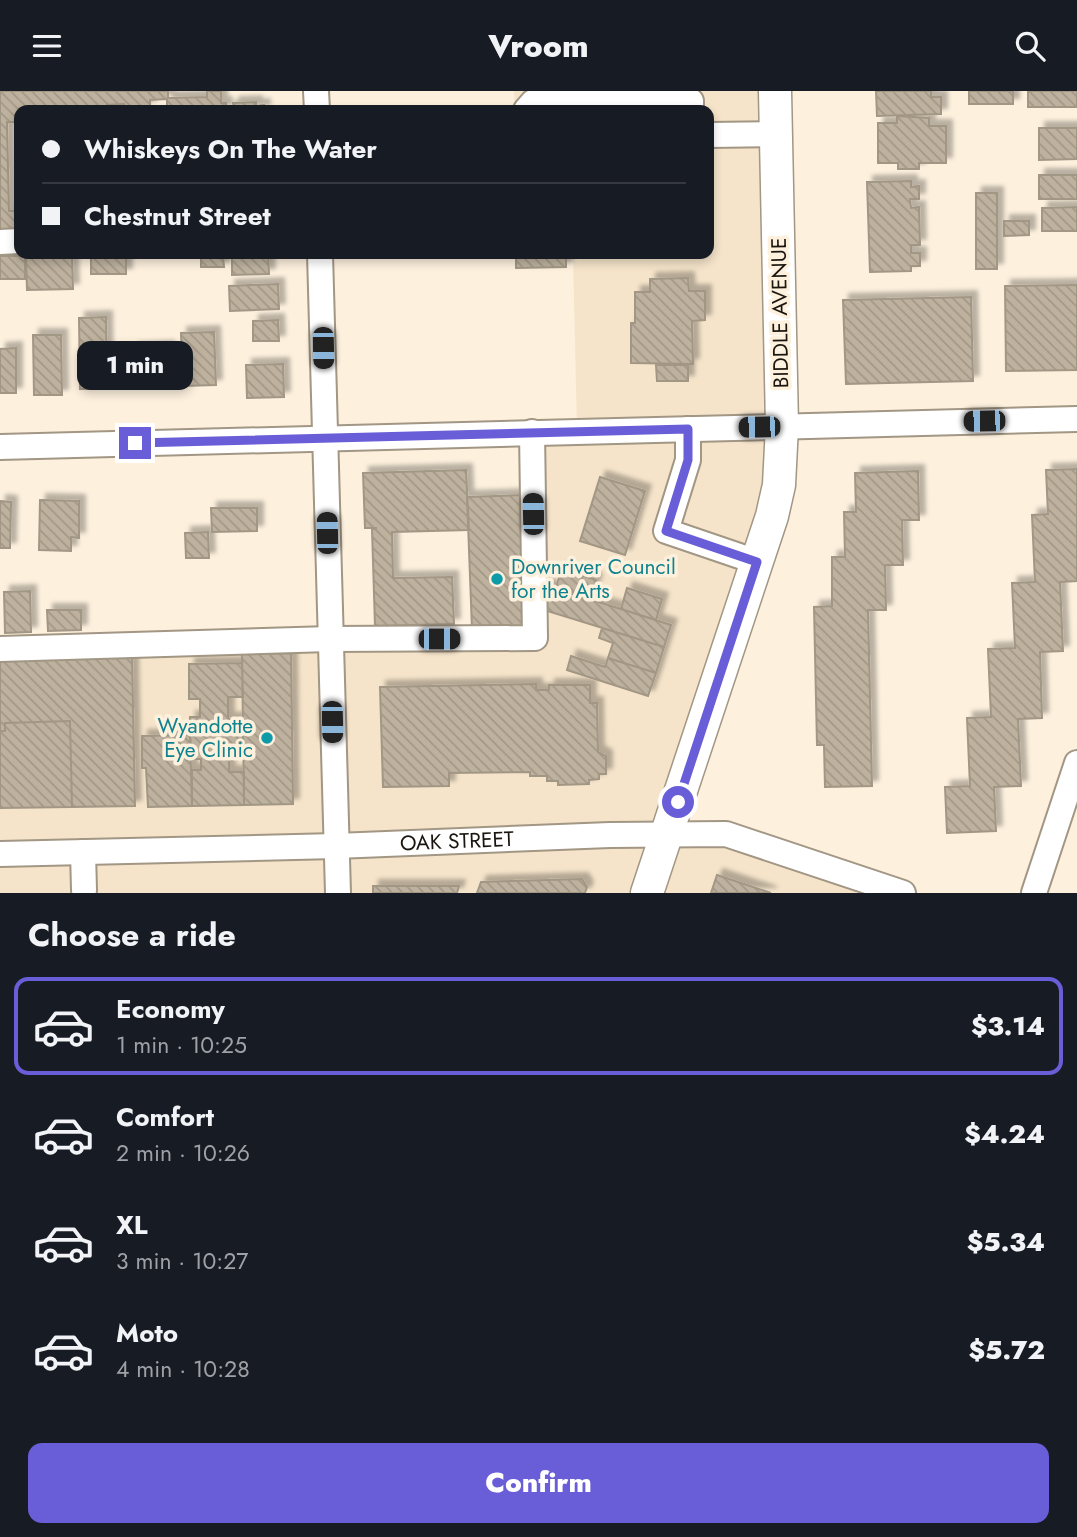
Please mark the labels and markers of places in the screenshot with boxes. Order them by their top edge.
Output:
place label: Downriver Council for the Arts [511,552,676,606]
marker: Downriver Council for the Arts [489,571,505,587]
place label: Wyandotte Eye Clinic [158,711,253,765]
marker: Wyandotte Eye Clinic [259,730,275,746]

